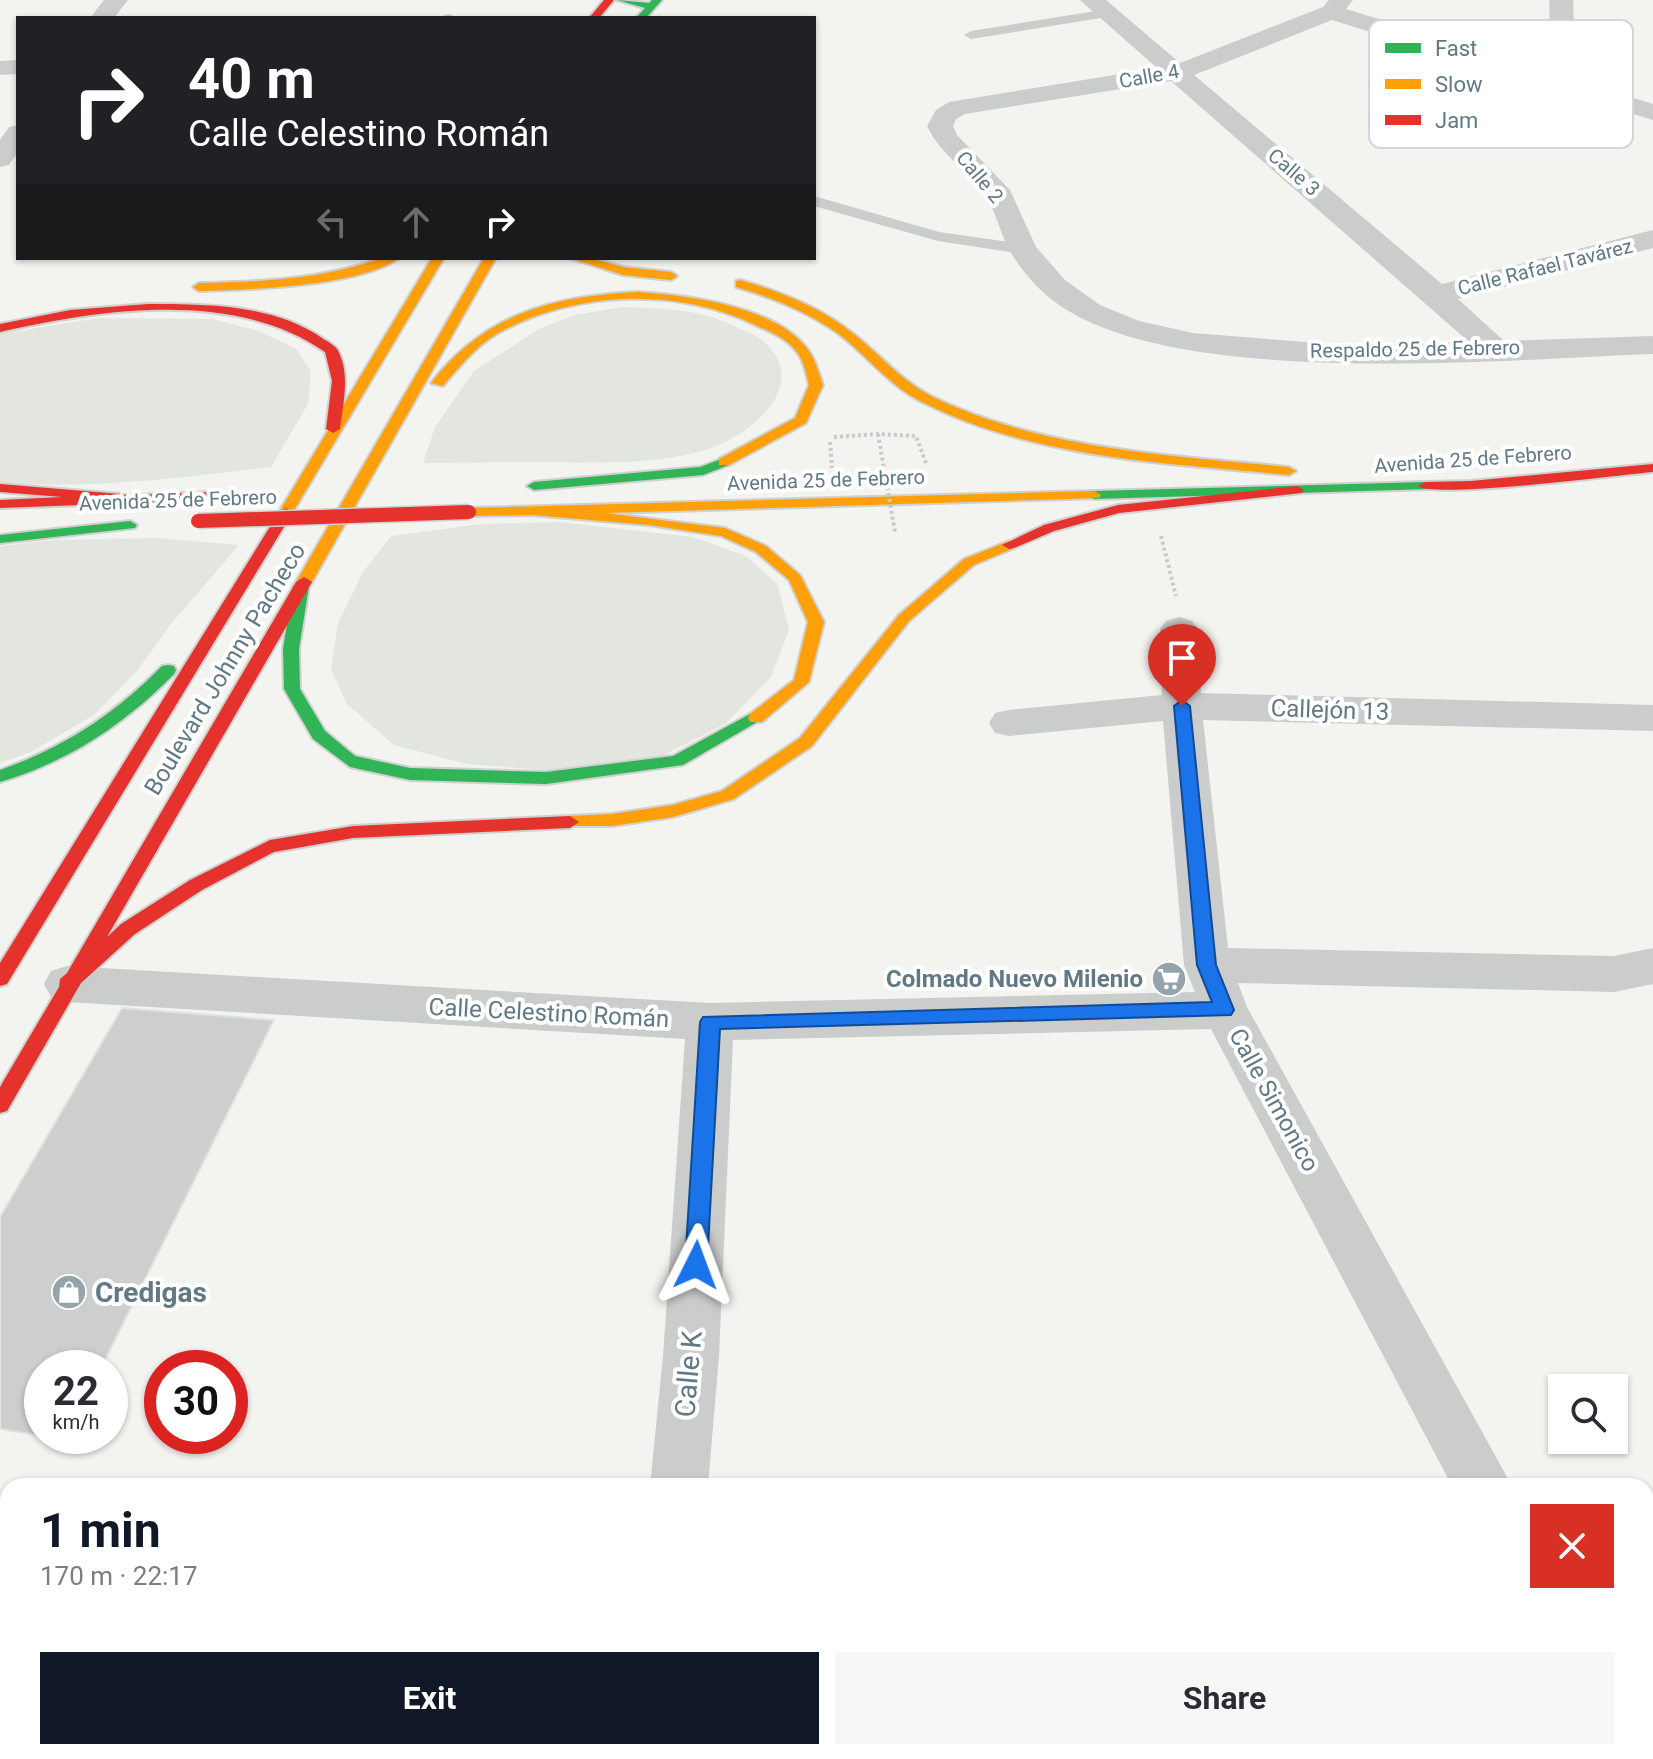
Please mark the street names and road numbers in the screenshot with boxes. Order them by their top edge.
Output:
street label: Calle 4 [1117,59,1181,93]
street label: Calle 3 [1263,143,1325,201]
street label: Calle 2 [951,146,1009,208]
street label: Calle Rafael Tavárez [1455,234,1635,300]
street label: Respaldo 25 de Febrero [1310,335,1520,363]
street label: Avenida 25 de Febrero [1373,440,1573,478]
street label: Avenida 25 de Febrero [727,465,925,495]
street label: Avenida 25 de Febrero [79,485,277,515]
street label: Boulevard Johnny Pacheco [139,538,311,800]
street label: Callejón 13 [1270,694,1390,726]
street label: Calle Celestino Román [428,993,670,1033]
street label: Calle Simonico [1223,1024,1325,1176]
street label: Calle K [668,1329,709,1419]

